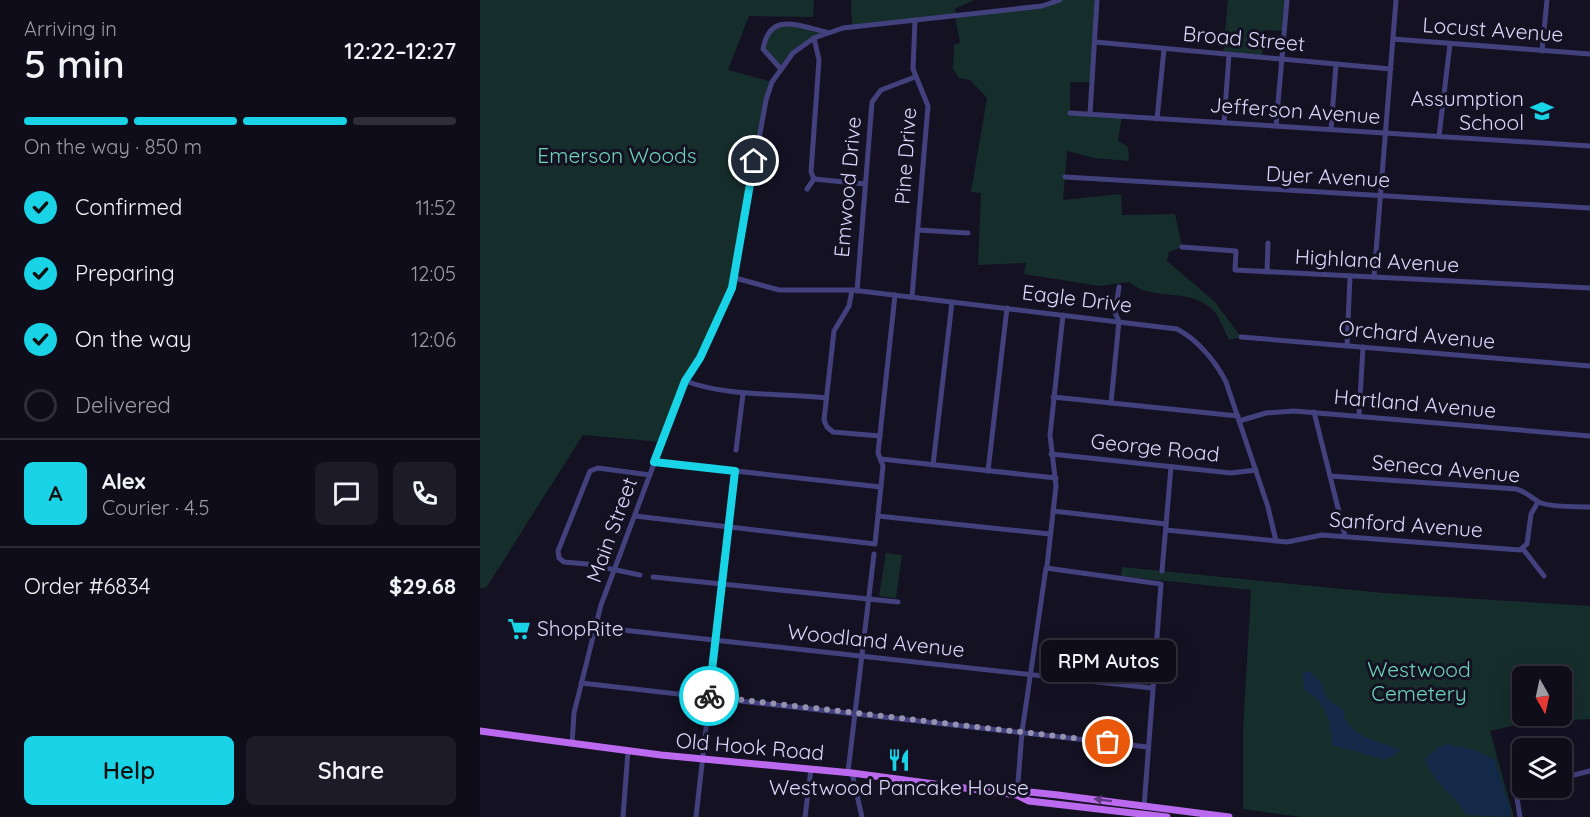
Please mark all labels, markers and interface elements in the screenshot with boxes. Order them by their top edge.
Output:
street label: Locust Avenue [1422,11,1564,47]
text: Arriving in [24,16,117,41]
street label: Broad Street [1182,20,1306,56]
text: 12:22–12:27 [344,37,456,65]
text: 5 min [24,39,125,88]
place label: Assumption School [1410,85,1524,135]
street label: Jefferson Avenue [1209,91,1381,129]
school or university icon: Assumption School [1529,98,1555,124]
street label: Pine Drive [889,106,921,205]
street label: Emwood Drive [828,115,866,258]
text: On the way · 850 m [24,134,202,159]
pin [728,135,779,186]
park label: Emerson Woods [537,142,697,168]
icon: home [737,144,770,177]
street label: Dyer Avenue [1265,160,1391,192]
icon: check [24,191,57,224]
text: Confirmed [75,193,182,221]
text: 11:52 [415,195,456,220]
street label: Highland Avenue [1294,243,1460,277]
icon: check [24,257,57,290]
text: Preparing [75,259,175,287]
text: 12:05 [411,261,456,286]
street label: Eagle Drive [1021,278,1134,318]
street label: Orchard Avenue [1338,314,1496,354]
icon: check [24,323,57,356]
text: On the way [75,325,191,353]
text: 12:06 [411,327,456,352]
street label: Hartland Avenue [1333,383,1497,423]
text: Delivered [75,391,171,419]
street label: George Road [1089,427,1221,467]
street label: Seneca Avenue [1371,449,1521,487]
button: chat [315,462,378,525]
button: phone [393,462,456,525]
text: Alex [102,467,145,495]
street label: Main Street [580,474,642,586]
text: A [48,479,63,507]
text: Courier · 4.5 [102,495,209,520]
street label: Sanford Avenue [1328,506,1484,542]
text: Order #6834 [24,572,150,600]
text: $29.68 [389,572,456,600]
place label: ShopRite [537,615,624,641]
supermarket icon: ShopRite [506,616,532,642]
street label: Woodland Avenue [786,618,966,662]
callout: RPM Autos [1040,640,1176,682]
text: RPM Autos [1058,648,1159,673]
park label: Westwood Cemetery [1367,656,1471,706]
courier [679,666,739,726]
north arrow [1512,666,1572,726]
map controls [1512,666,1572,798]
icon: bike [693,680,726,713]
pin [1082,716,1133,767]
icon: bag [1091,725,1124,758]
street label: Old Hook Road [675,727,825,765]
button: Help [24,736,234,805]
button: Share [246,736,456,805]
button: layers [1512,738,1572,798]
restaurant icon: Westwood Pancake House [886,747,912,773]
place label: Westwood Pancake House [769,774,1029,800]
one-way arrow [1094,796,1113,805]

